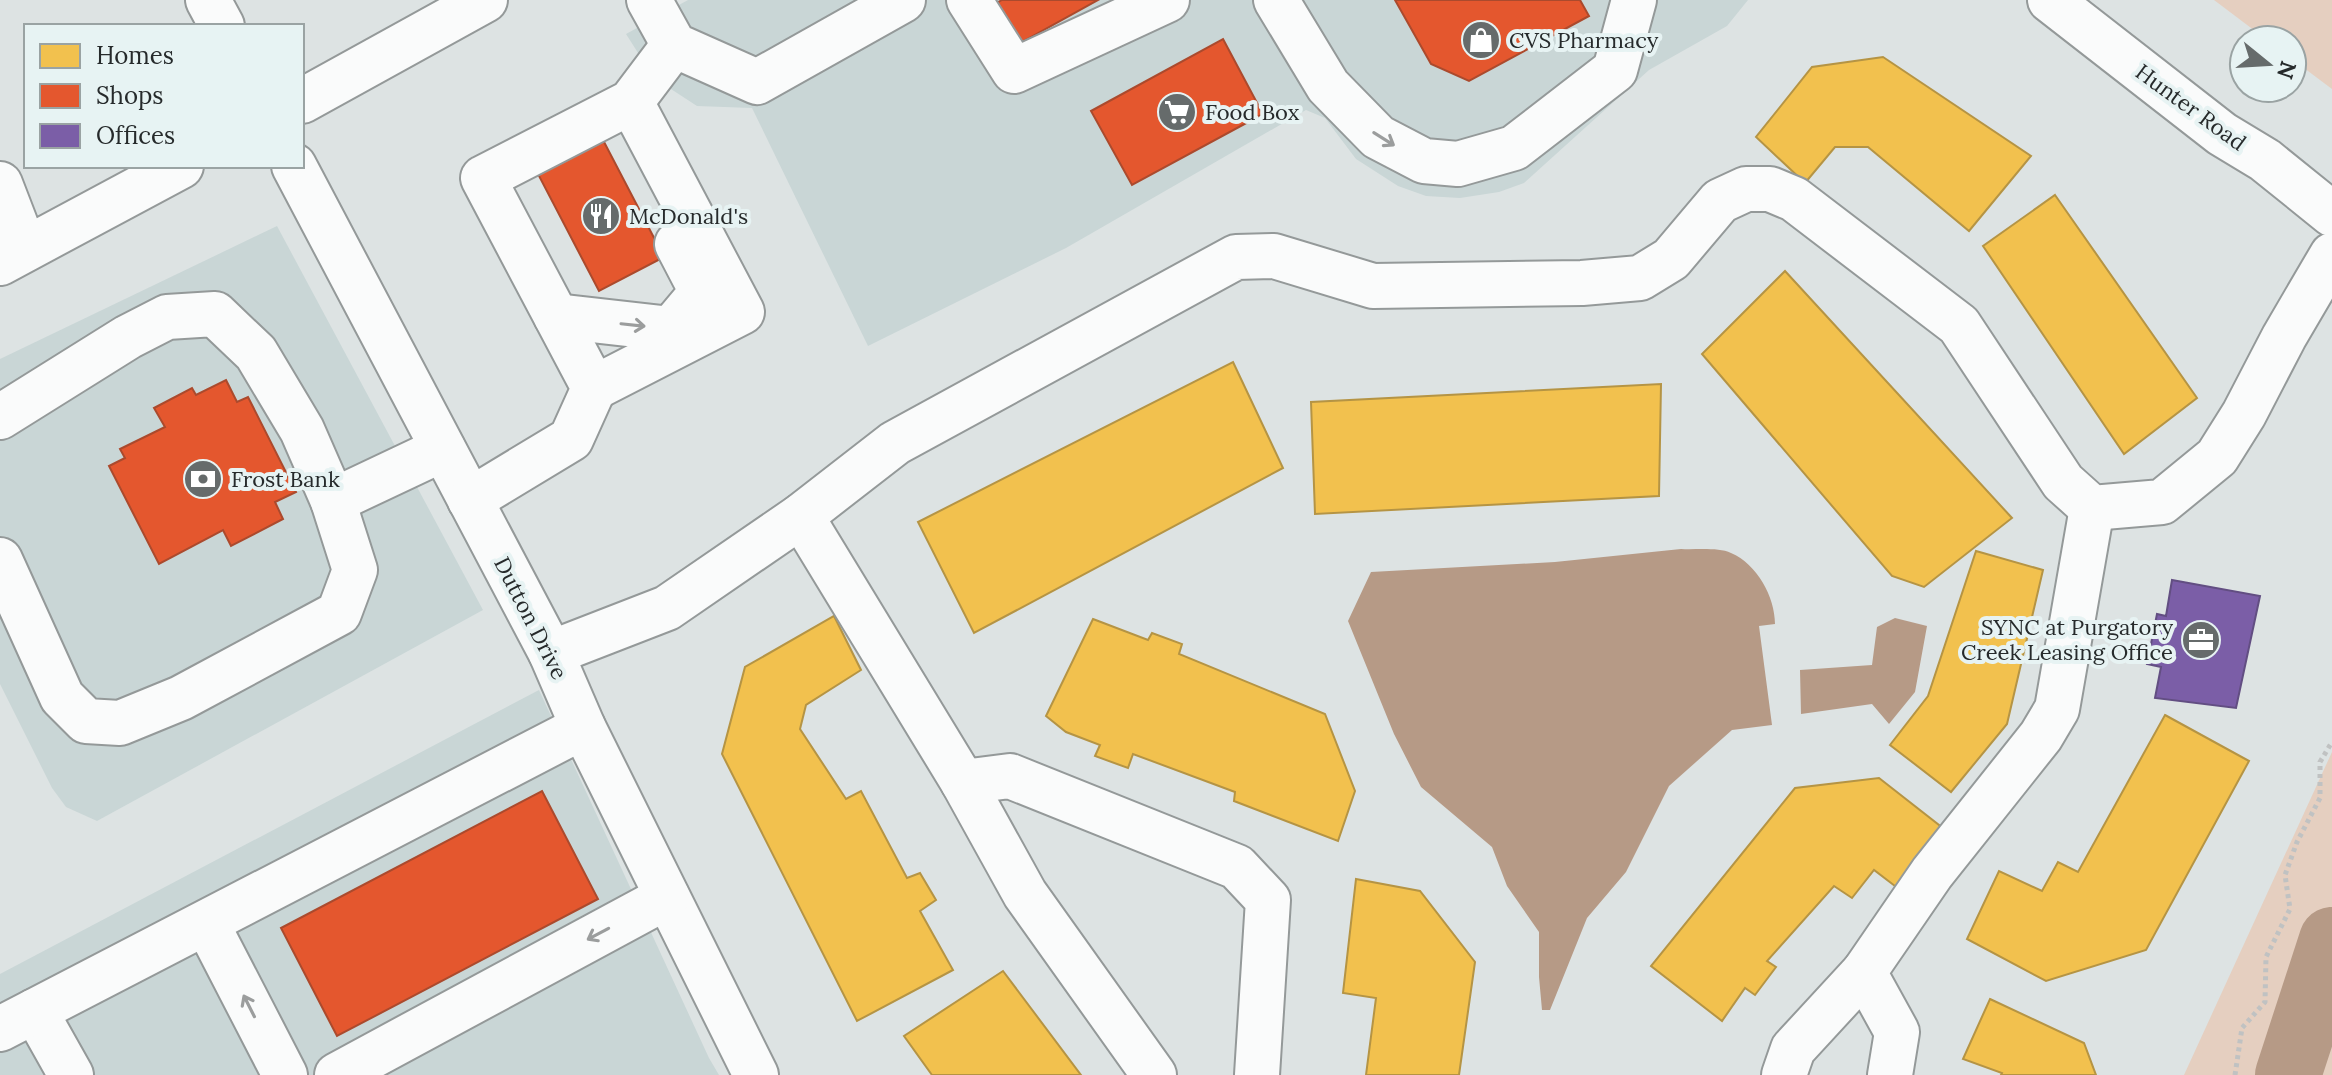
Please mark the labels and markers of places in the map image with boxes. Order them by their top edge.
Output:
shop icon: CVS Pharmacy [1460,19,1502,61]
place label: CVS Pharmacy [1509,26,1659,54]
supermarket icon: Food Box [1156,91,1198,133]
place label: Food Box [1205,98,1300,126]
restaurant icon: McDonald's [580,195,622,237]
place label: McDonald's [629,202,748,230]
bank icon: Frost Bank [182,458,224,500]
place label: Frost Bank [231,465,340,493]
place label: SYNC at Purgatory Creek Leasing Office [1961,613,2173,666]
office icon: SYNC at Purgatory Creek Leasing Office [2180,619,2222,661]

